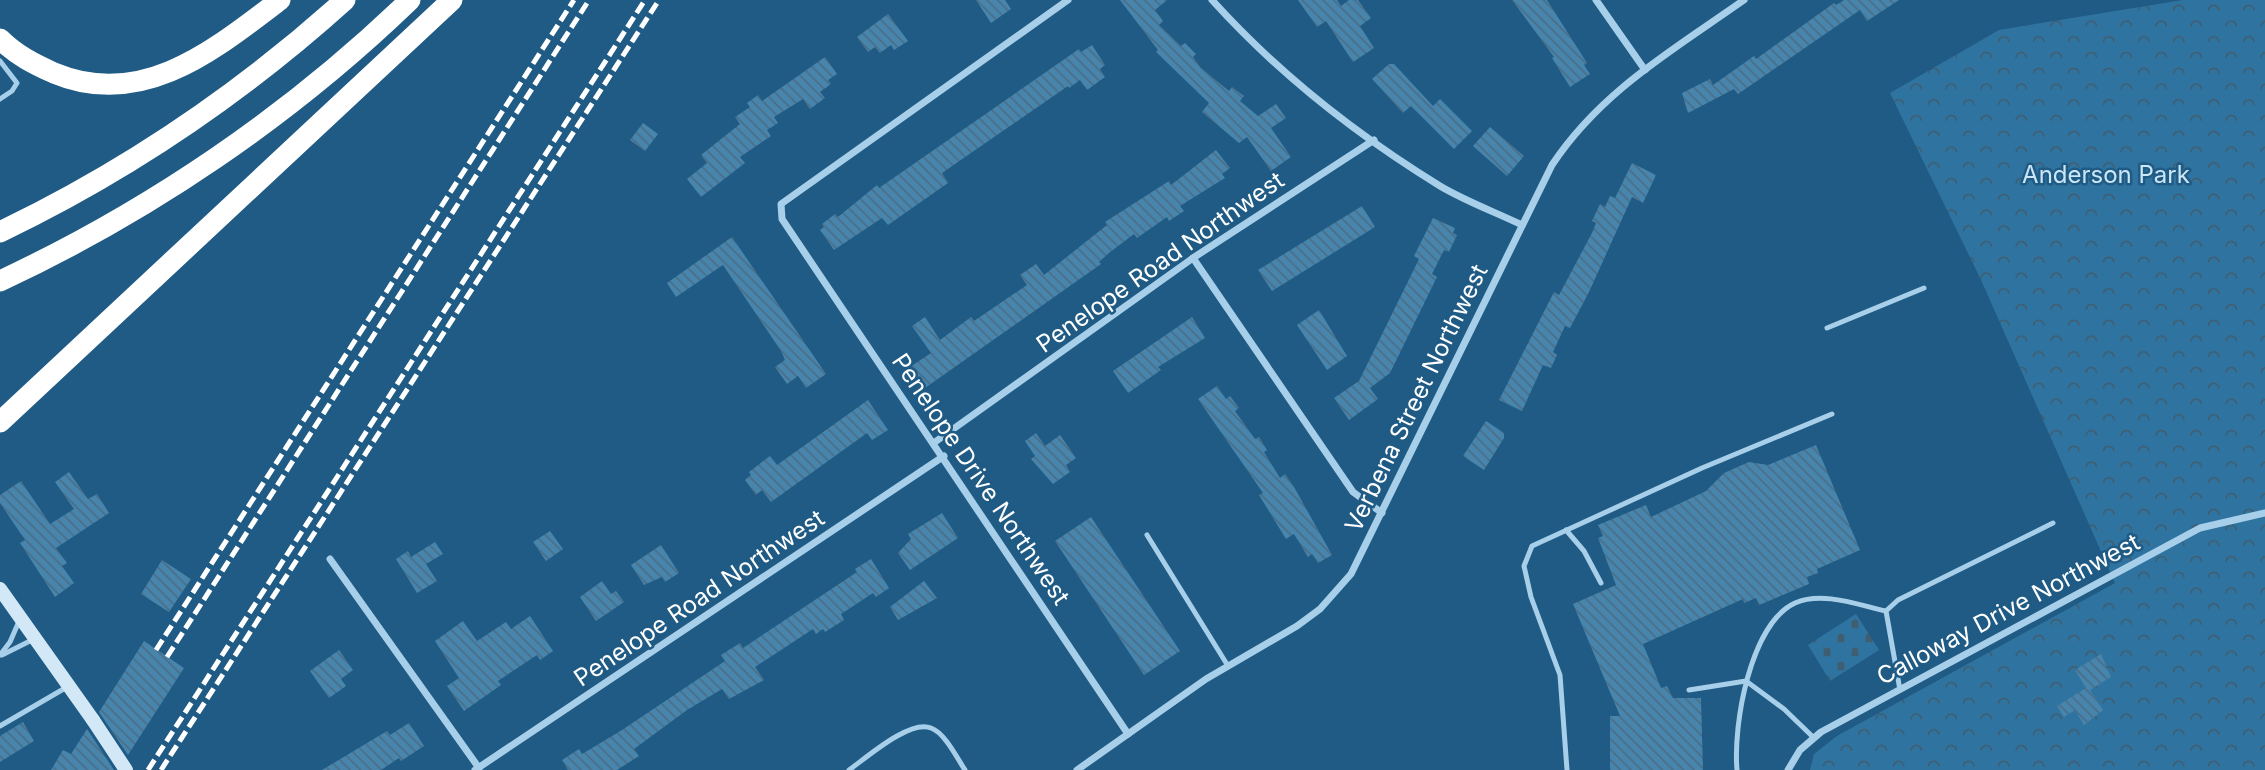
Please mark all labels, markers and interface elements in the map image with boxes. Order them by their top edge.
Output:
park label: Anderson Park [2022,160,2190,189]
street label: Penelope Road Northwest [1031,165,1289,359]
street label: Verbena Street Northwest [1339,259,1494,536]
street label: Penelope Drive Northwest [886,348,1076,610]
street label: Penelope Road Northwest [568,503,830,693]
street label: Calloway Drive Northwest [1872,527,2145,691]

